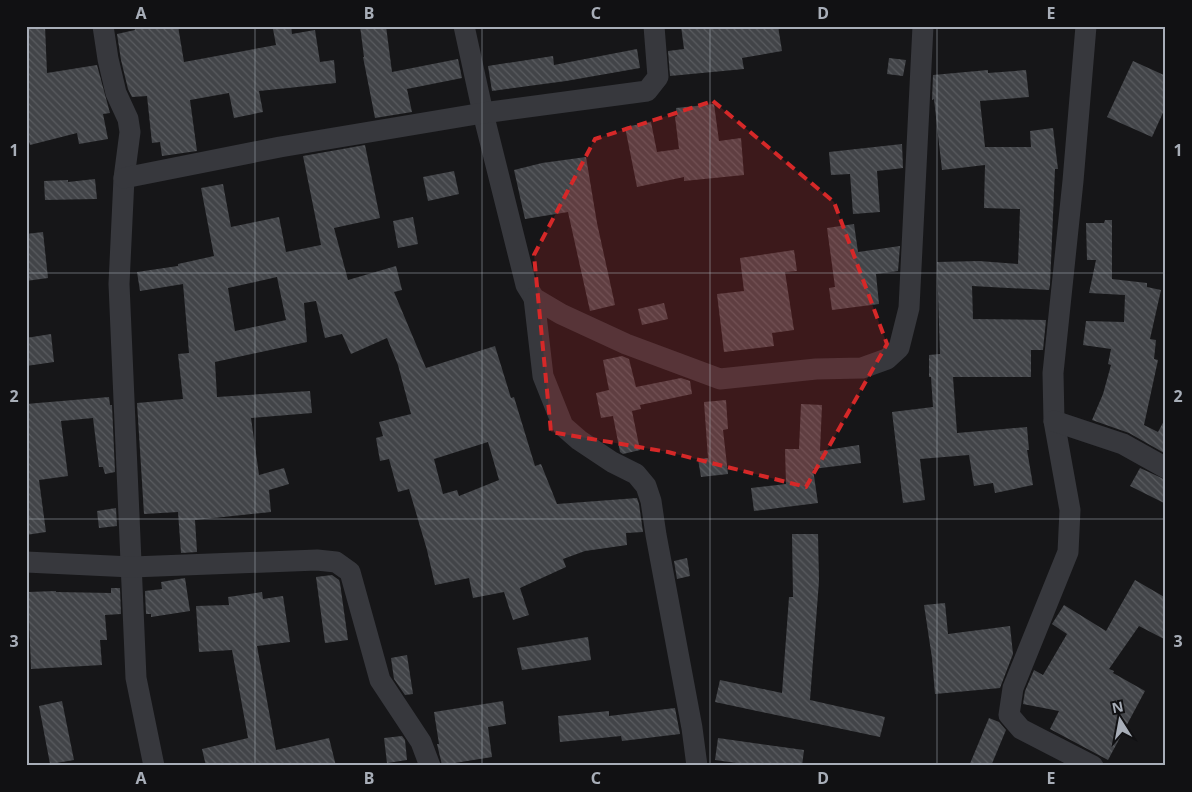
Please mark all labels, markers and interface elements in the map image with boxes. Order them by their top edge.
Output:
text: A [135,2,147,24]
text: B [364,2,374,24]
text: C [591,2,601,24]
text: D [817,2,829,24]
text: E [1047,2,1056,24]
text: 1 [9,139,19,161]
text: 1 [1173,139,1183,161]
text: 2 [9,385,19,407]
text: 2 [1173,385,1183,407]
text: 3 [9,630,19,652]
text: 3 [1173,630,1183,652]
north arrow [1094,694,1144,744]
text: N [1110,696,1125,717]
text: A [135,767,147,789]
text: B [364,767,374,789]
text: C [591,767,601,789]
text: D [817,767,829,789]
text: E [1047,767,1056,789]

